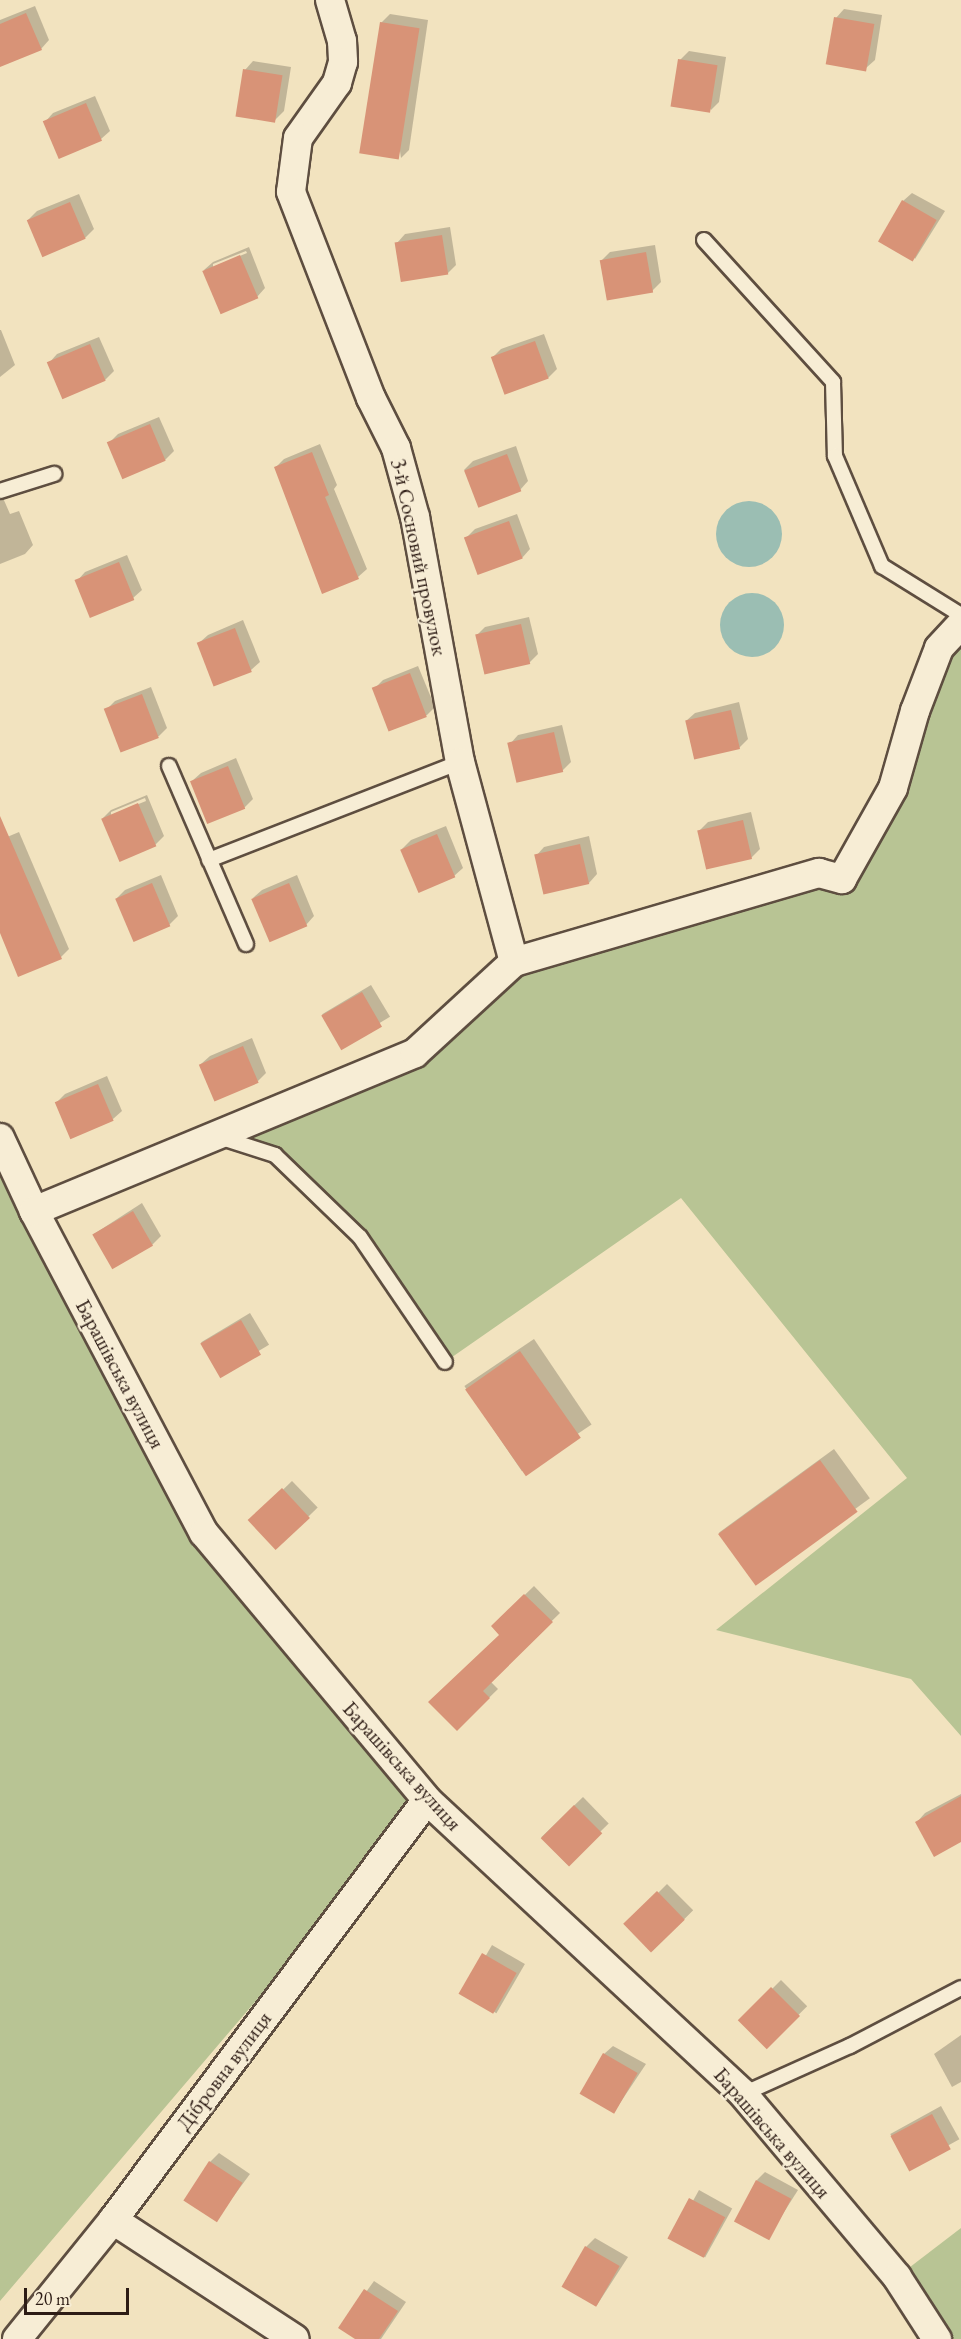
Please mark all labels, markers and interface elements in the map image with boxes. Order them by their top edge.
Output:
street label: 3-й Сосновий провулок [386,456,452,658]
street label: Барашівська вулиця [70,1295,170,1453]
street label: Барашівська вулиця [337,1696,467,1836]
street label: Дібровна вулиця [171,2007,277,2135]
street label: Барашівська вулиця [708,2062,836,2204]
scale bar [27,2276,132,2314]
text: 20 m [35,2287,70,2310]

